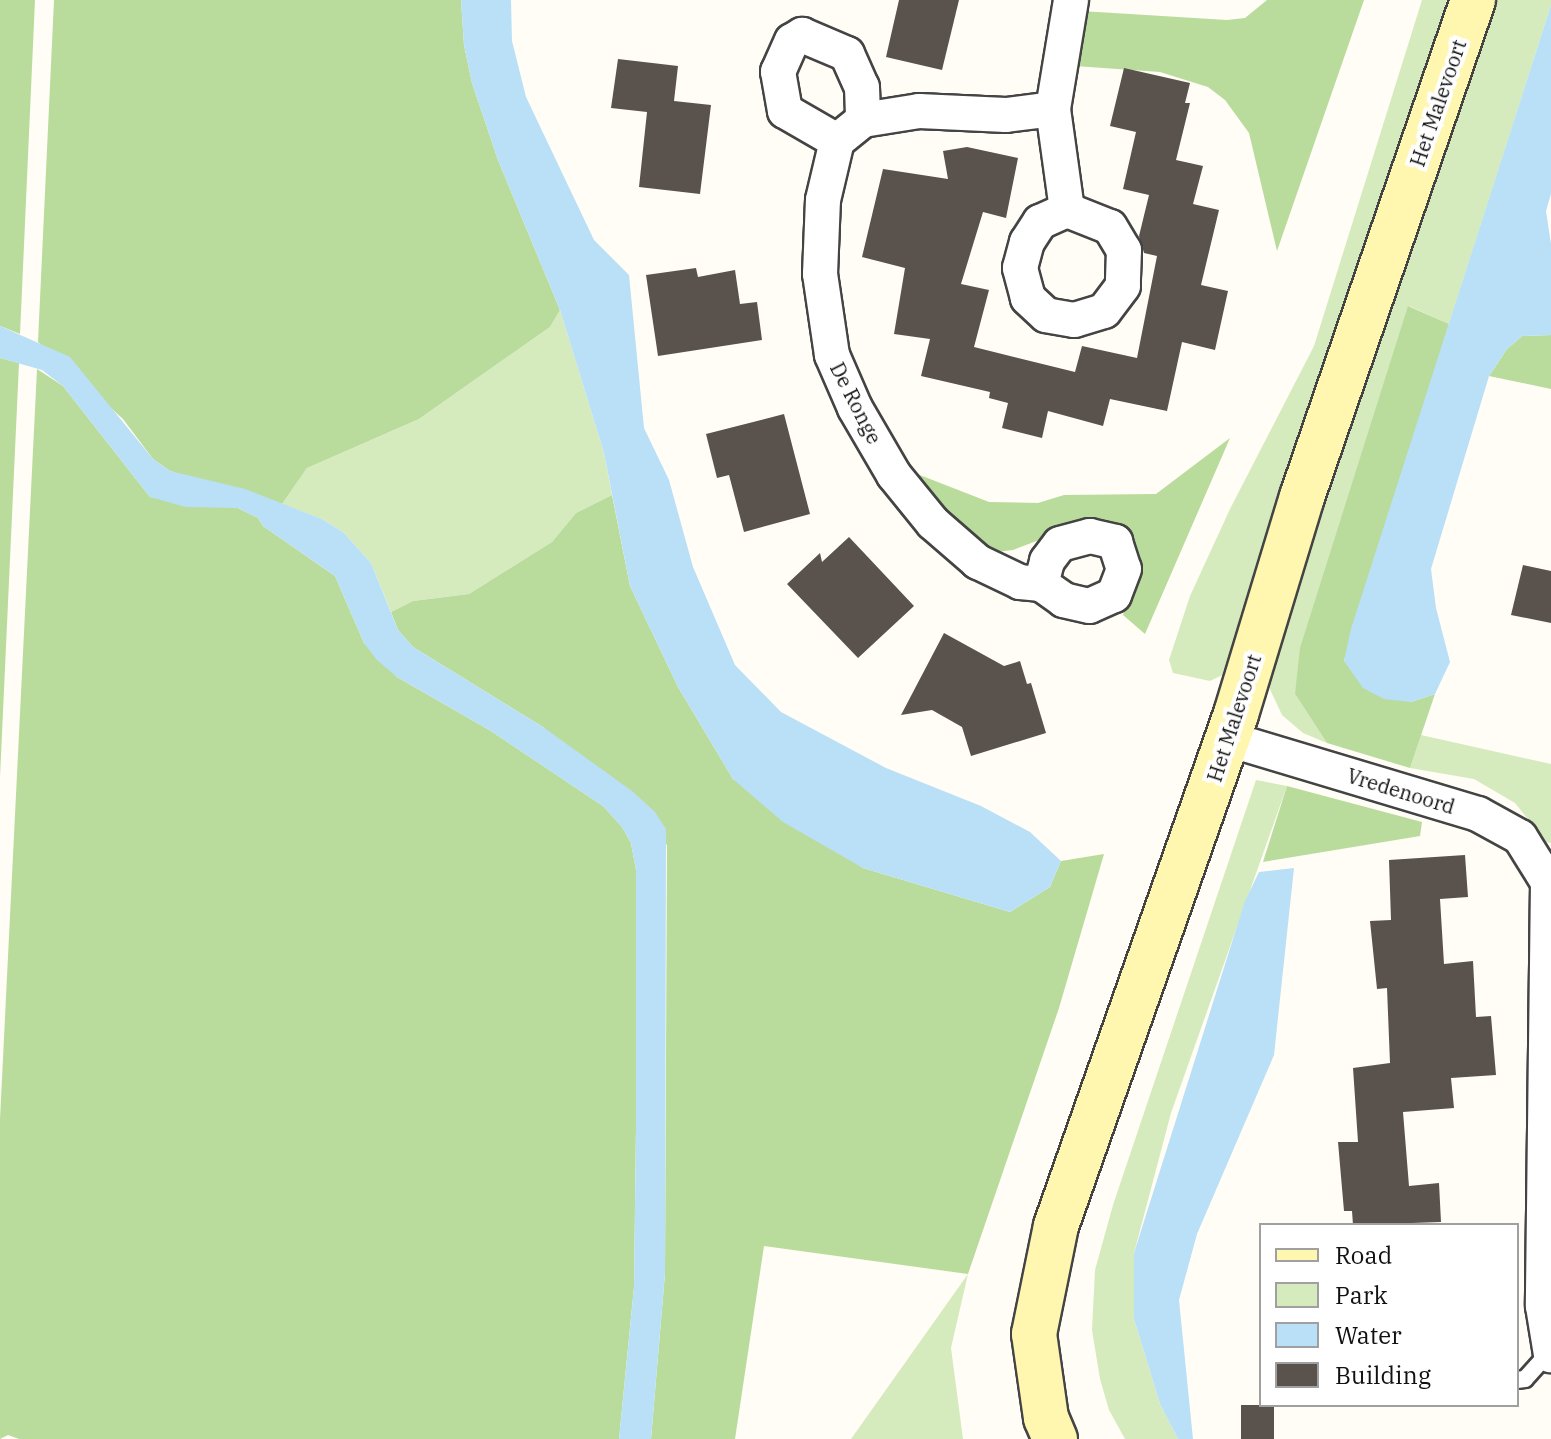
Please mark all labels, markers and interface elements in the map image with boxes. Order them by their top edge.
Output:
street label: Het Malevoort [1405,36,1471,170]
street label: De Ronge [825,358,887,448]
street label: Het Malevoort [1202,651,1266,785]
street label: Vredenoord [1344,763,1458,819]
legend [1259,1223,1519,1407]
text: Road [1335,1239,1392,1271]
text: Park [1335,1279,1387,1311]
text: Water [1335,1319,1402,1351]
text: Building [1335,1359,1431,1391]

